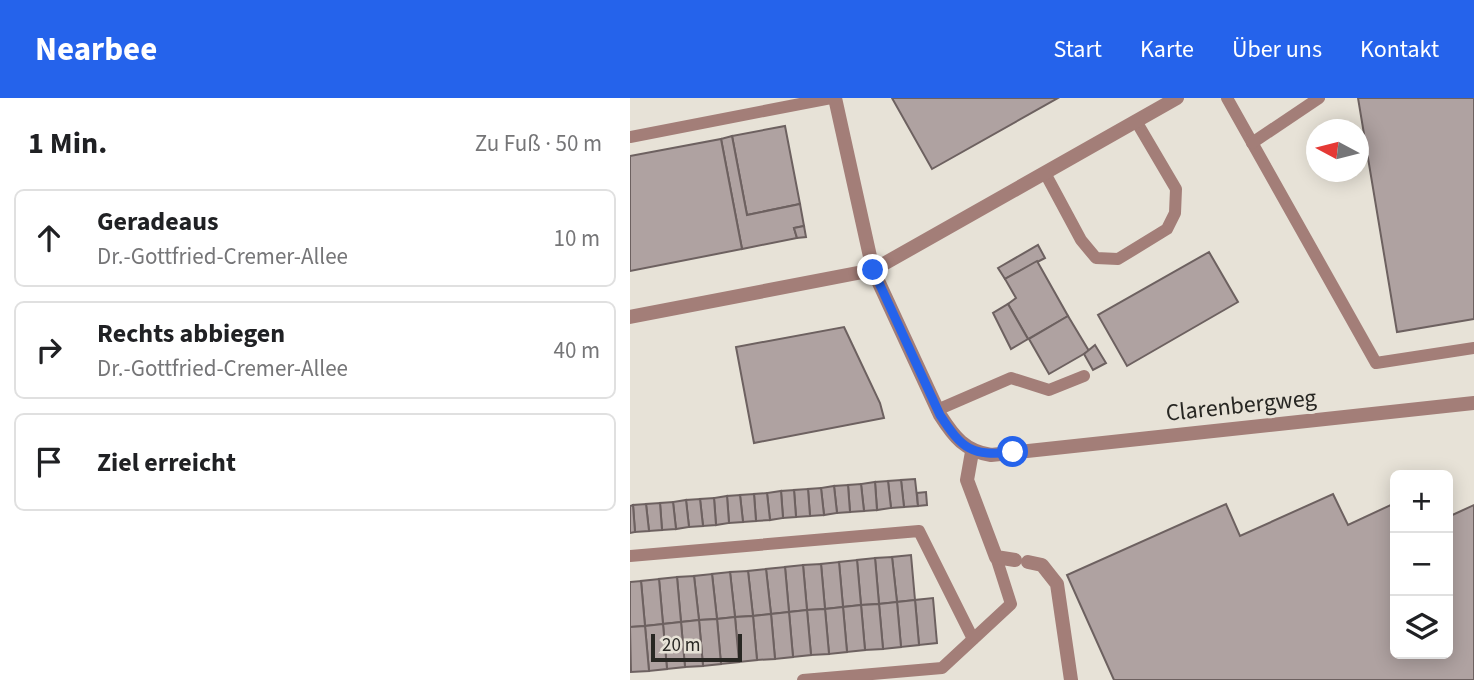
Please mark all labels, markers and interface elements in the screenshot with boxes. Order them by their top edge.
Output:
text: Nearbee [35,26,157,73]
text: Start [1054,32,1102,67]
text: Karte [1140,32,1194,67]
text: Über uns [1232,32,1322,67]
text: Kontakt [1360,32,1439,67]
north arrow [1306,119,1369,182]
text: 1 Min. [28,122,107,165]
text: Zu Fuß · 50 m [475,127,602,160]
text: Geradeaus [97,203,218,240]
icon: ahead [30,219,68,257]
text: 10 m [553,222,600,255]
text: Dr.-Gottfried-Cremer-Allee [97,240,348,273]
route end [857,254,888,285]
text: Rechts abbiegen [97,315,285,352]
icon: right [30,331,68,369]
text: 40 m [553,334,600,367]
text: Dr.-Gottfried-Cremer-Allee [97,352,348,385]
street label: Clarenbergweg [1164,380,1318,431]
route start [997,436,1028,467]
icon: arrive [30,443,68,481]
text: Ziel erreicht [97,444,236,481]
map controls [1390,470,1453,659]
button: + [1390,470,1453,533]
button: − [1390,533,1453,596]
button: layers [1390,596,1453,659]
scale bar [651,631,742,663]
text: 20 m [662,632,700,659]

